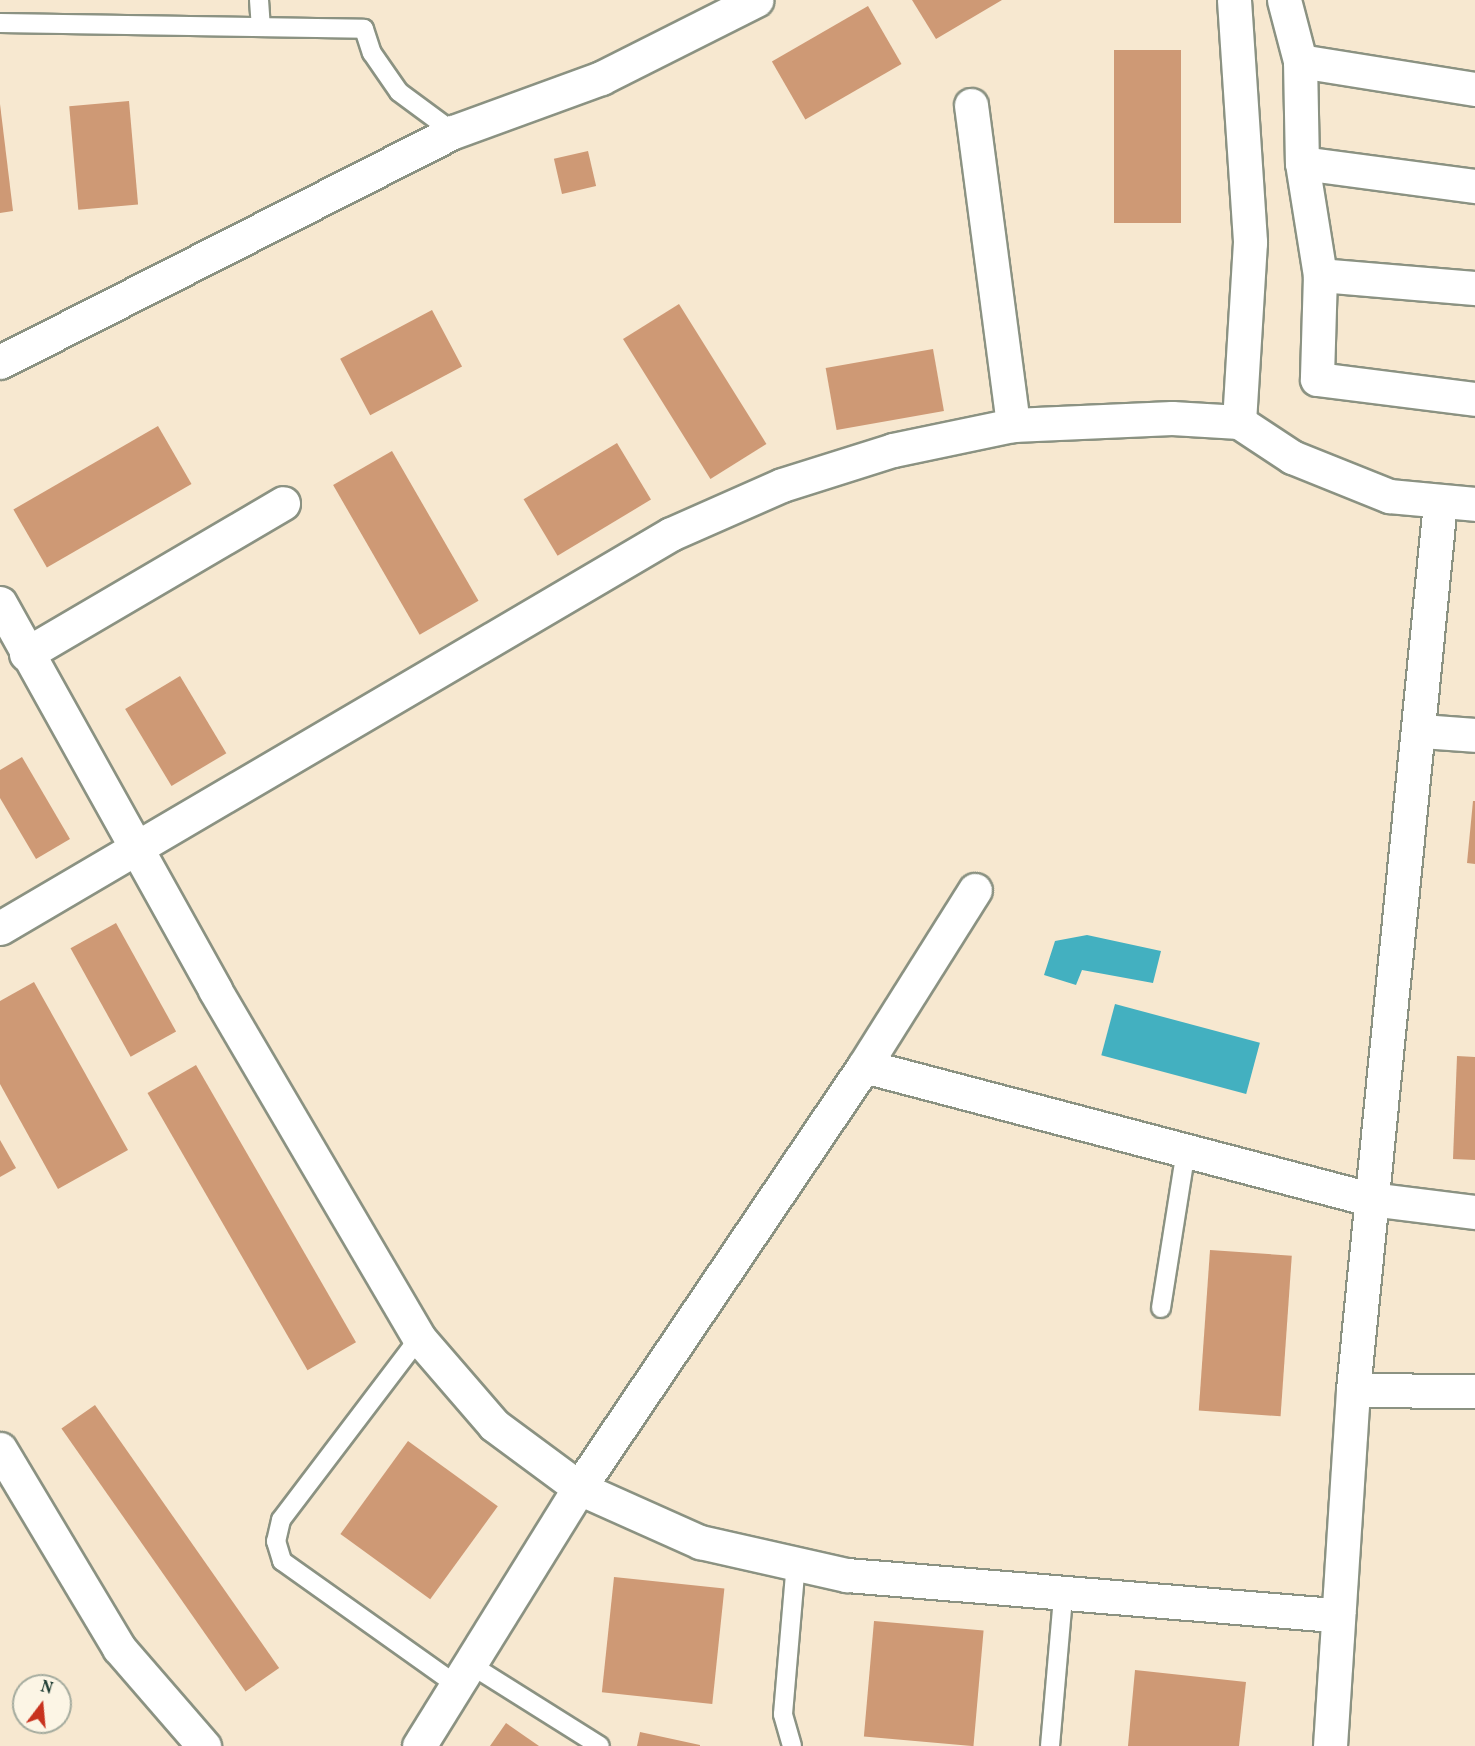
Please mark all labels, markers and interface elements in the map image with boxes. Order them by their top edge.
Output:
north arrow [12,1674,72,1734]
text: N [38,1676,55,1701]

